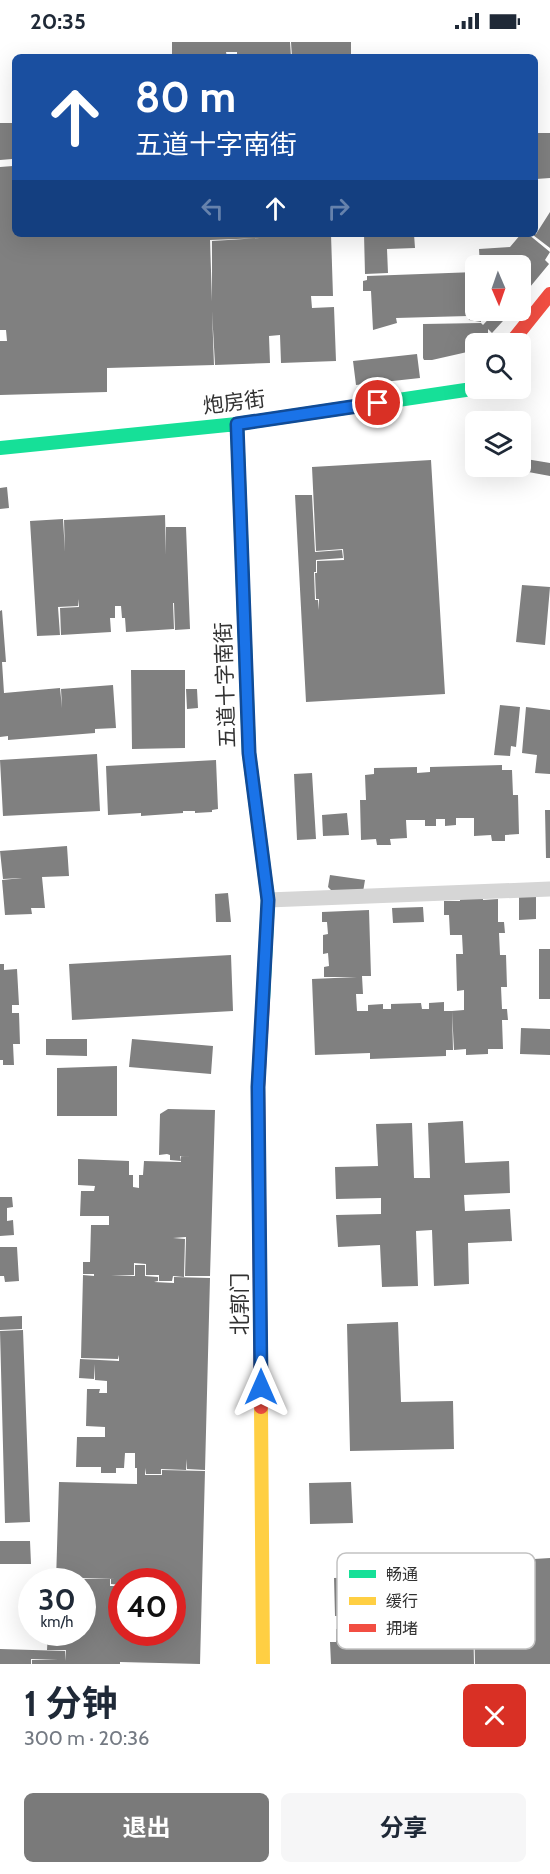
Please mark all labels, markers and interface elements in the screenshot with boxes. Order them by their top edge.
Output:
text: 20:35 [30,8,86,35]
text: 80 m [135,71,236,123]
icon: ahead [36,78,114,156]
text: 五道十字南街 [135,128,297,161]
icon: left [196,192,229,225]
icon: ahead [259,192,292,225]
icon: right [322,192,355,225]
north arrow [465,255,531,321]
map controls [465,255,531,477]
button: search [465,333,531,399]
pin [352,377,403,428]
street label: 炮房街 [201,386,267,418]
icon: arrive [361,386,394,419]
button: layers [465,411,531,477]
street label: 五道十字南街 [210,622,240,748]
street label: 北郭门 [227,1273,252,1336]
position arrow [229,1355,293,1419]
legend [337,1553,535,1649]
text: 畅通 [386,1565,418,1584]
speed limit sign: 40 [108,1568,186,1646]
text: 30 [38,1581,76,1618]
text: 缓行 [386,1592,418,1611]
text: km/h [41,1613,73,1631]
text: 拥堵 [386,1619,418,1638]
text: 1 分钟 [24,1681,117,1725]
button: close [463,1684,526,1747]
text: 300 m · 20:36 [24,1726,149,1750]
button: 退出 [24,1793,269,1862]
button: 分享 [281,1793,526,1862]

